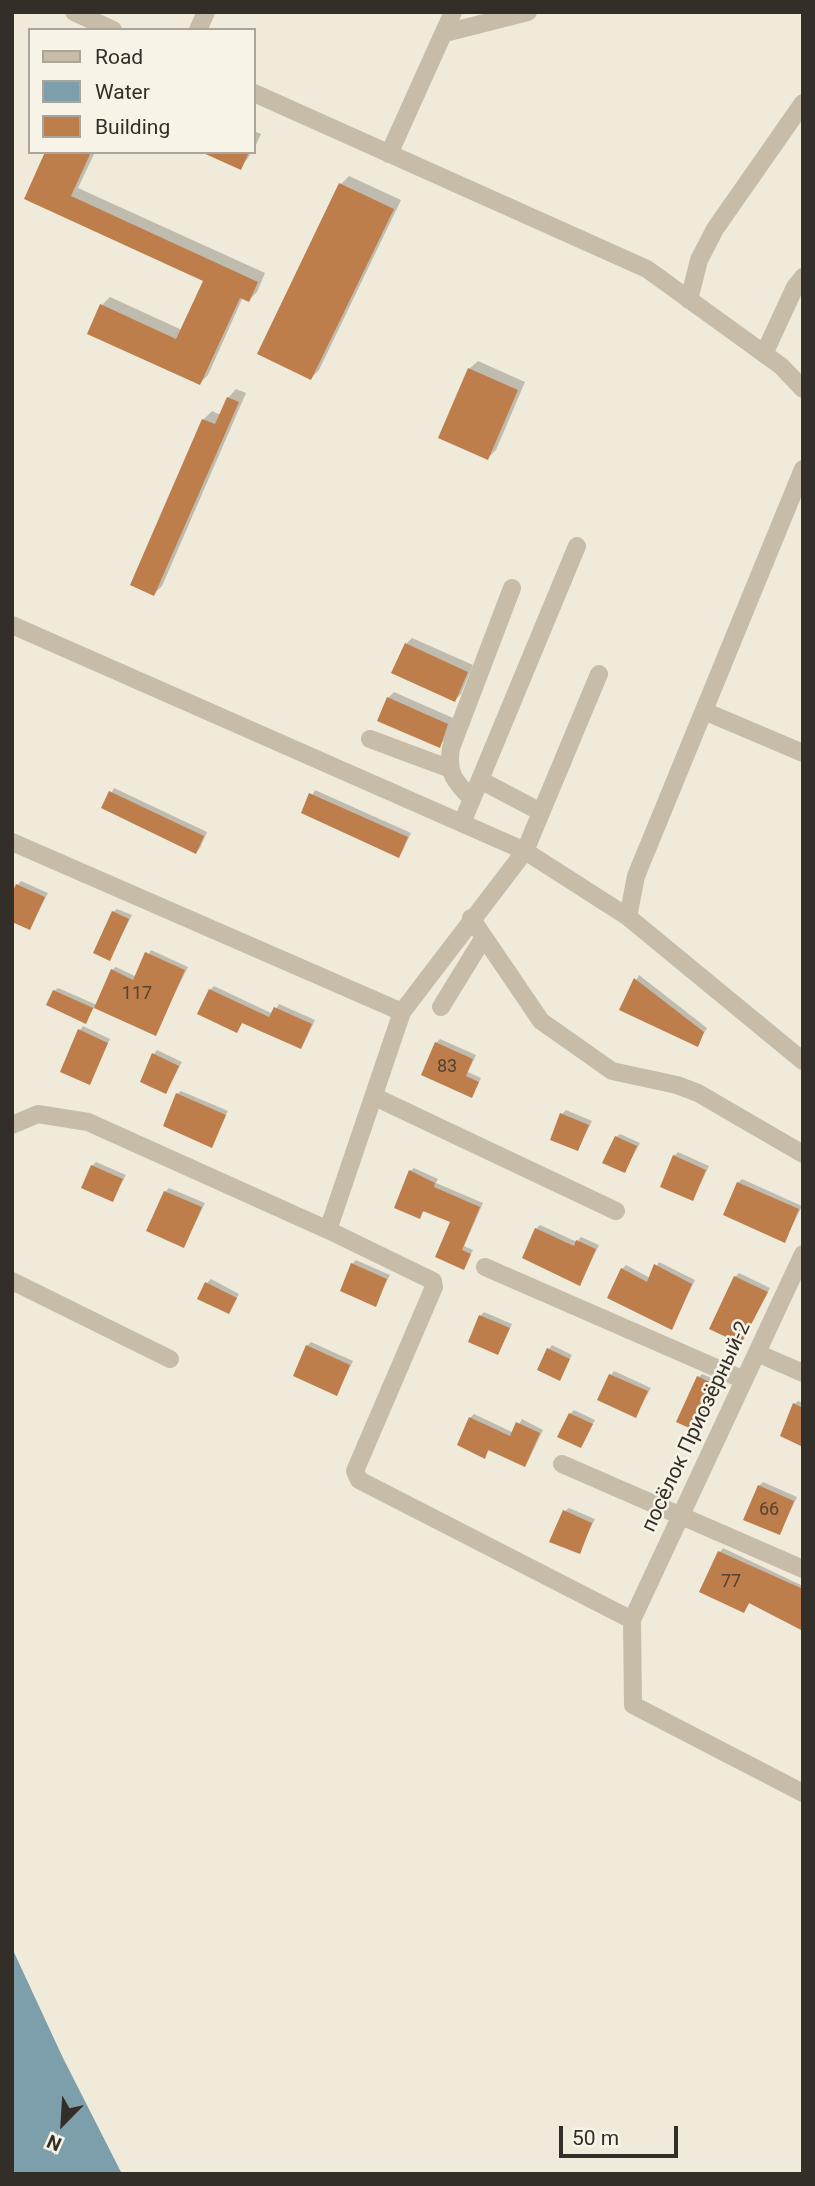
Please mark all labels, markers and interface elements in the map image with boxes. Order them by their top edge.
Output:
legend [28,28,256,154]
text: Road [95,45,143,69]
text: Water [95,80,150,104]
text: Building [95,115,170,139]
house number: 117 [122,983,152,1005]
house number: 83 [437,1056,457,1078]
street label: посёлок Приозёрный-2 [637,1318,757,1536]
house number: 66 [759,1499,779,1521]
house number: 77 [721,1571,741,1593]
north arrow [28,2088,98,2158]
scale bar [563,2112,682,2156]
text: 50 m [572,2126,619,2150]
text: N [43,2129,65,2156]

